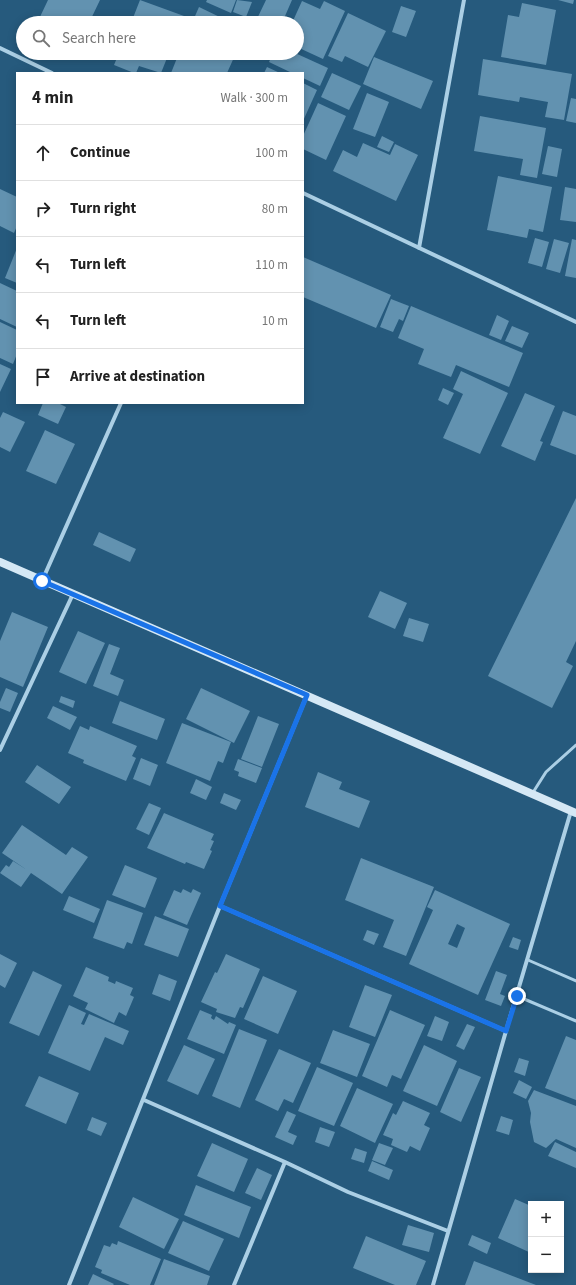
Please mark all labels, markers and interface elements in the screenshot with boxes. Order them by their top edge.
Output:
search box [16,16,304,60]
icon: search [30,27,52,49]
text: Search here [62,28,136,49]
text: 4 min [32,86,73,110]
text: Walk · 300 m [220,89,288,107]
icon: ahead [32,142,54,164]
text: Continue [70,142,130,163]
text: 100 m [255,144,288,162]
icon: right [32,198,54,220]
text: Turn right [70,198,136,219]
text: 80 m [262,200,288,218]
icon: left [32,254,54,276]
text: Turn left [70,254,126,275]
text: 110 m [255,256,288,274]
icon: left [32,310,54,332]
text: Turn left [70,310,126,331]
text: 10 m [262,312,288,330]
icon: arrive [32,366,54,388]
text: Arrive at destination [70,366,205,387]
route start [33,572,51,590]
route end [508,987,526,1005]
map controls [528,1201,564,1273]
button: + [528,1201,564,1237]
button: − [528,1237,564,1273]

